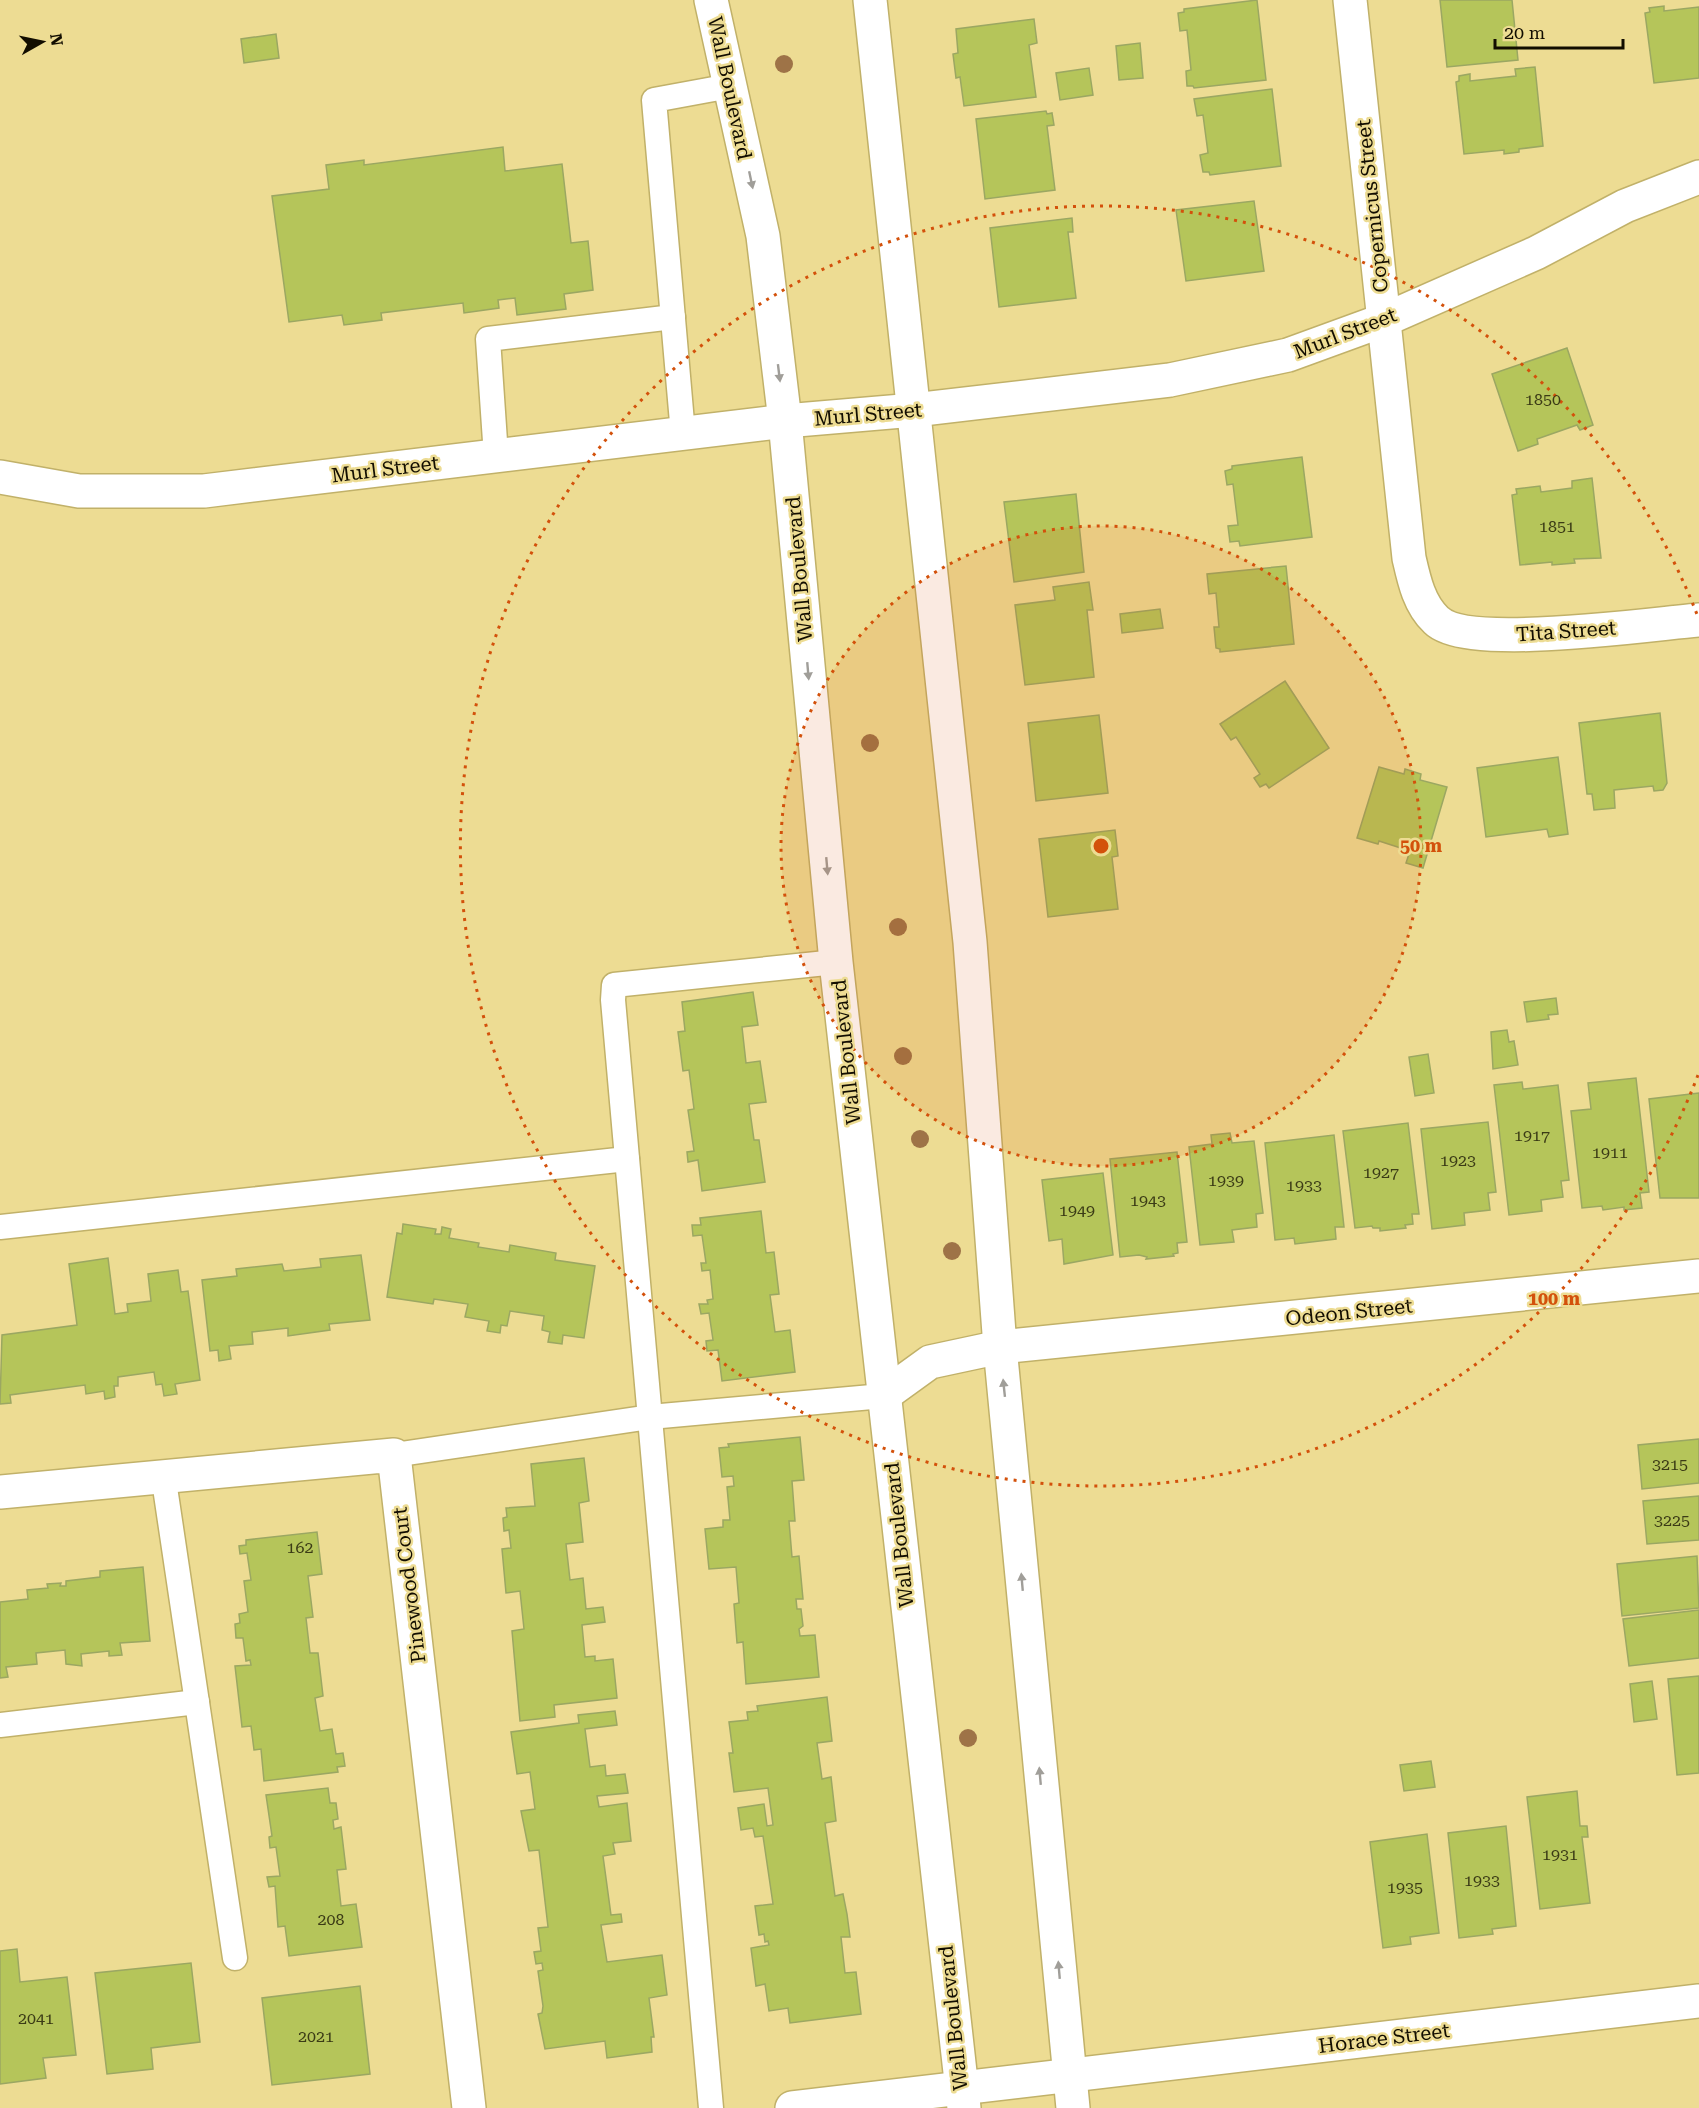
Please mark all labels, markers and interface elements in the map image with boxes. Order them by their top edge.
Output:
north arrow [12,12,72,72]
scale bar [1495,12,1622,50]
street label: Wall Boulevard [703,14,757,162]
text: 20 m [1504,22,1545,43]
text: N [46,32,67,47]
street label: Copernicus Street [1351,118,1393,294]
one-way arrow [746,171,756,189]
street label: Murl Street [1290,302,1400,364]
one-way arrow [774,363,784,382]
house number: 1850 [1525,390,1561,409]
street label: Murl Street [813,397,924,431]
street label: Murl Street [330,450,441,488]
street label: Wall Boulevard [781,495,817,643]
house number: 1851 [1539,517,1575,536]
street label: Tita Street [1515,615,1617,646]
one-way arrow [803,662,813,681]
text: 50 m [1400,835,1443,856]
centre of rings [1091,836,1111,856]
one-way arrow [822,856,832,875]
street label: Wall Boulevard [826,978,866,1126]
house number: 1917 [1514,1126,1550,1145]
house number: 1911 [1592,1143,1628,1162]
house number: 1923 [1440,1151,1476,1170]
house number: 1927 [1363,1163,1399,1182]
house number: 1939 [1208,1171,1244,1190]
house number: 1933 [1286,1176,1322,1195]
house number: 1943 [1130,1191,1166,1210]
house number: 1949 [1059,1201,1095,1220]
text: 100 m [1528,1288,1581,1309]
street label: Odeon Street [1284,1293,1414,1331]
one-way arrow [999,1378,1009,1397]
house number: 3215 [1652,1455,1688,1474]
street label: Wall Boulevard [879,1461,919,1609]
street label: Pinewood Court [387,1505,430,1664]
house number: 3225 [1654,1511,1690,1530]
house number: 162 [287,1538,313,1557]
one-way arrow [1017,1572,1027,1591]
one-way arrow [1035,1766,1045,1785]
house number: 1931 [1542,1845,1578,1864]
house number: 1933 [1464,1871,1500,1890]
house number: 1935 [1387,1878,1423,1897]
house number: 208 [318,1910,344,1929]
street label: Wall Boulevard [933,1944,973,2092]
one-way arrow [1054,1961,1063,1980]
house number: 2041 [18,2009,54,2028]
street label: Horace Street [1317,2018,1451,2058]
house number: 2021 [298,2027,334,2046]

